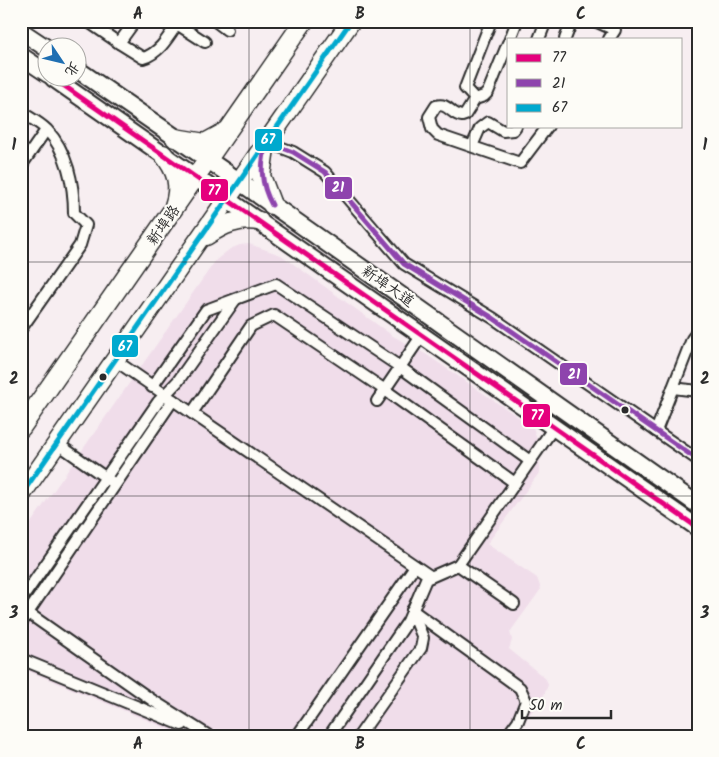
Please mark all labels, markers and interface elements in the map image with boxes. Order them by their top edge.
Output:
text: A [133,2,143,27]
text: B [355,2,365,27]
text: C [576,2,586,27]
north arrow [38,38,88,88]
legend [507,38,682,128]
text: 77 [552,46,567,70]
text: 北 [59,57,85,81]
text: 21 [552,72,566,96]
text: 67 [552,96,568,120]
line badge: 67 [254,128,283,152]
text: 67 [261,129,275,151]
text: 1 [12,133,17,158]
text: 1 [703,133,708,158]
line badge: 21 [324,176,353,200]
text: 21 [332,177,345,199]
line badge: 77 [200,178,229,202]
text: 77 [207,180,221,202]
street label: 新埠路 [141,200,187,251]
street label: 新埠大道 [356,260,419,314]
line badge: 67 [111,334,139,358]
text: 67 [118,336,132,358]
line badge: 21 [559,362,588,386]
text: 21 [568,364,581,386]
text: 2 [9,367,19,392]
text: 2 [700,367,710,392]
unlabelled marker [98,372,108,382]
line badge: 77 [522,403,551,428]
text: 77 [530,405,544,427]
unlabelled marker [620,405,630,415]
text: 3 [9,601,19,626]
text: 3 [700,601,710,626]
scale bar [522,687,610,719]
text: 50 m [529,694,563,718]
text: A [133,732,143,757]
text: B [355,732,365,757]
text: C [576,732,586,757]

